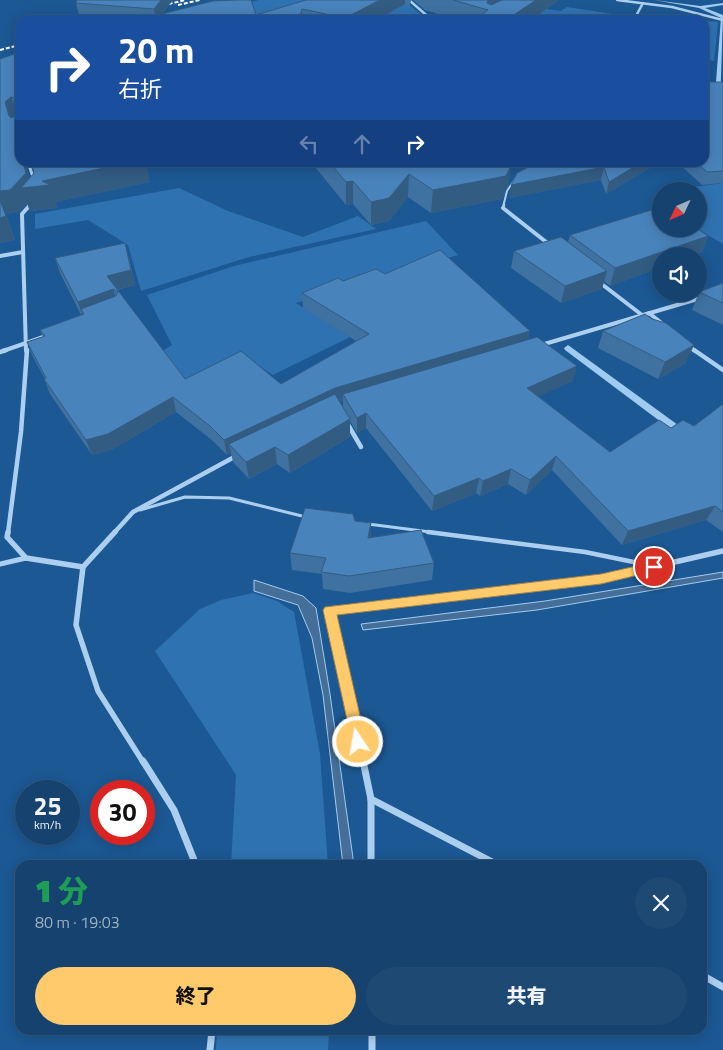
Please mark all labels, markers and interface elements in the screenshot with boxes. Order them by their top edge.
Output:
text: 20 m [118,23,194,77]
icon: right [35,35,100,100]
text: 右折 [118,72,162,106]
icon: left [295,130,323,158]
icon: ahead [348,130,376,158]
icon: right [401,130,429,158]
north arrow [652,182,708,238]
map controls [652,182,707,302]
button: sound [652,247,707,302]
pin [633,546,675,588]
icon: arrive [640,553,668,581]
position arrow [331,715,383,767]
speed limit sign: 30 [90,780,155,845]
text: 25 [33,787,62,825]
text: km/h [34,815,61,834]
text: 1 分 [35,868,88,914]
button: close [635,877,687,929]
text: 80 m · 19:03 [35,910,120,934]
button: 終了 [35,967,356,1025]
button: 共有 [366,967,687,1025]

